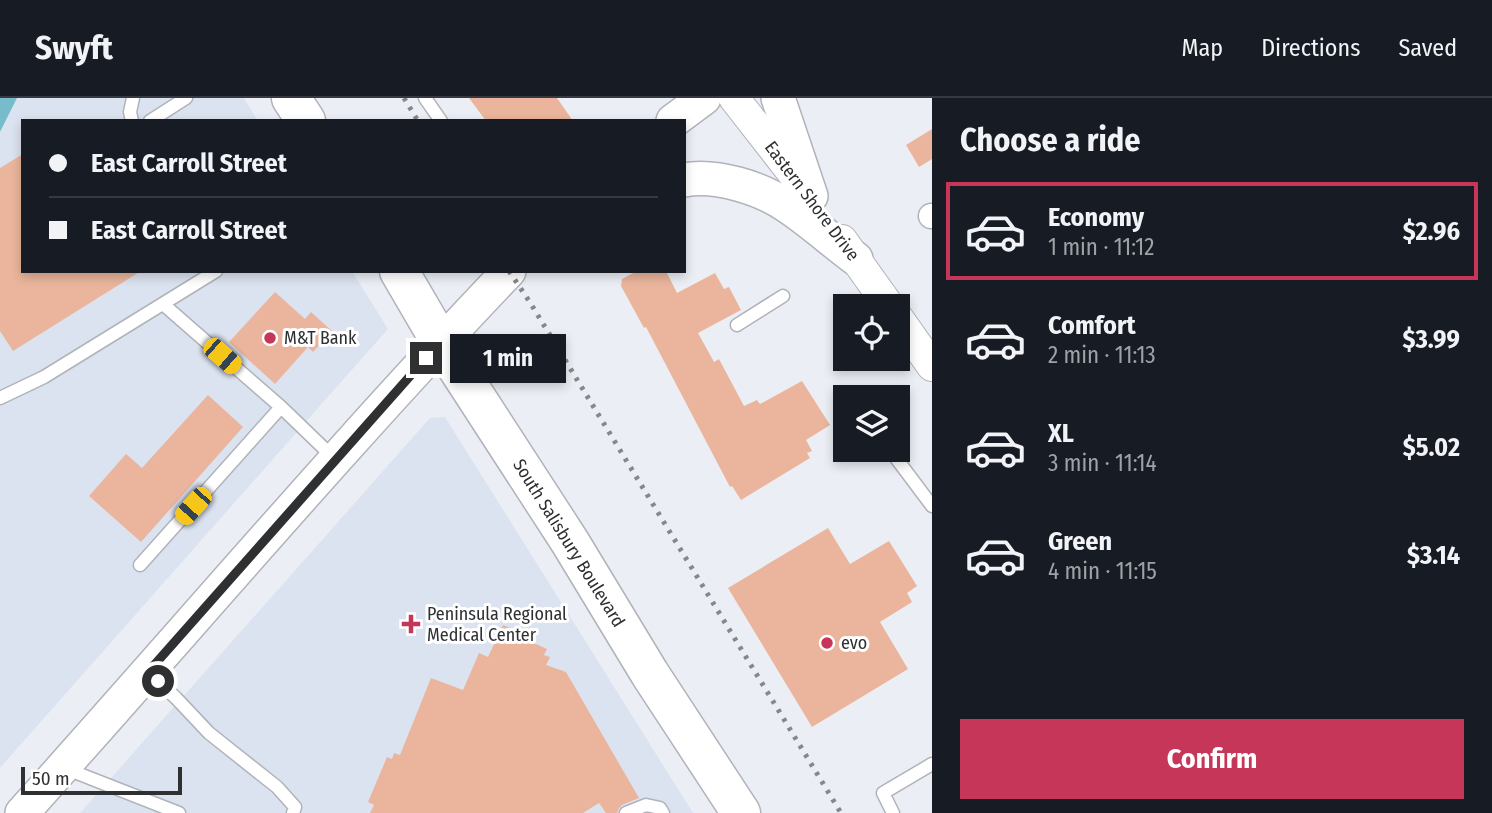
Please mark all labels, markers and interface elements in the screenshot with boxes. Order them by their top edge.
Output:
text: Swyft [35,28,113,68]
text: Map [1182,34,1223,62]
text: Directions [1261,34,1360,62]
text: Saved [1398,34,1457,62]
text: Choose a ride [960,121,1141,159]
street label: Eastern Shore Drive [760,137,864,265]
text: East Carroll Street [91,148,287,179]
icon: car [964,200,1027,263]
text: Economy [1048,202,1144,233]
text: East Carroll Street [91,215,287,246]
text: $2.96 [1403,216,1460,247]
text: 1 min · 11:12 [1048,233,1154,261]
map controls [833,294,910,462]
button: locate [833,294,910,371]
icon: car [964,308,1027,371]
text: Comfort [1048,310,1136,341]
text: $3.99 [1402,324,1460,355]
place label: M&T Bank [284,327,357,349]
marker: M&T Bank [262,330,278,346]
car [200,334,245,378]
callout: 1 min [450,334,566,382]
text: 2 min · 11:13 [1048,341,1156,369]
route end [410,342,442,374]
text: 1 min [483,344,533,372]
button: layers [833,385,910,462]
icon: car [964,416,1027,479]
text: XL [1048,418,1074,449]
text: $5.02 [1403,432,1460,463]
text: 3 min · 11:14 [1048,449,1157,477]
street label: South Salisbury Boulevard [508,455,630,631]
car [172,483,215,529]
icon: car [964,524,1027,587]
text: Green [1048,526,1112,557]
text: $3.14 [1407,540,1460,571]
text: 4 min · 11:15 [1048,557,1157,585]
place label: Peninsula Regional Medical Center [427,603,567,646]
marker: Peninsula Regional Medical Center [401,614,421,634]
place label: evo [841,632,867,654]
marker: evo [819,635,835,651]
route start [142,665,174,697]
button: Confirm [960,719,1464,799]
scale bar [21,764,182,796]
text: 50 m [32,767,70,790]

